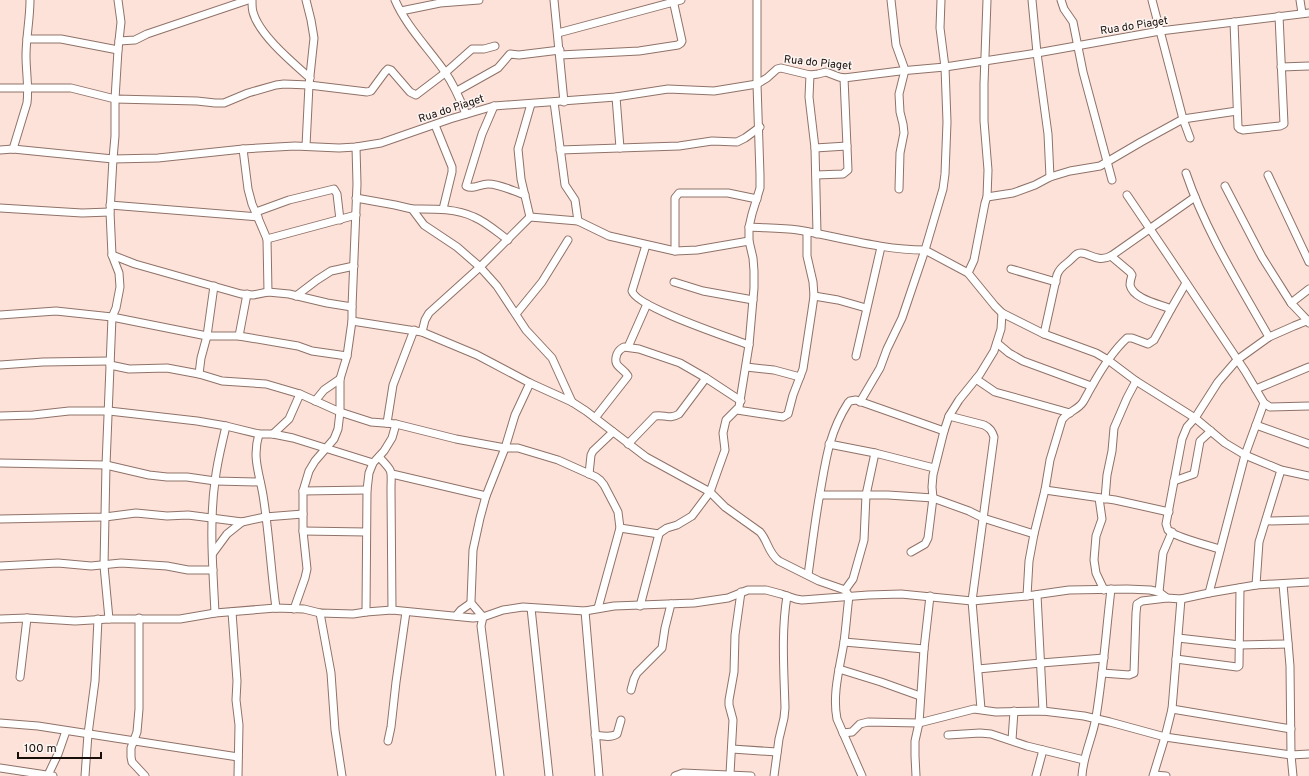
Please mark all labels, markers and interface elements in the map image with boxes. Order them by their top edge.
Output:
street label: Rua do Piaget [1099,14,1169,38]
street label: Rua do Piaget [783,52,853,74]
street label: Rua do Piaget [417,92,486,126]
scale bar [18,734,101,760]
text: 100 m [24,741,57,757]

